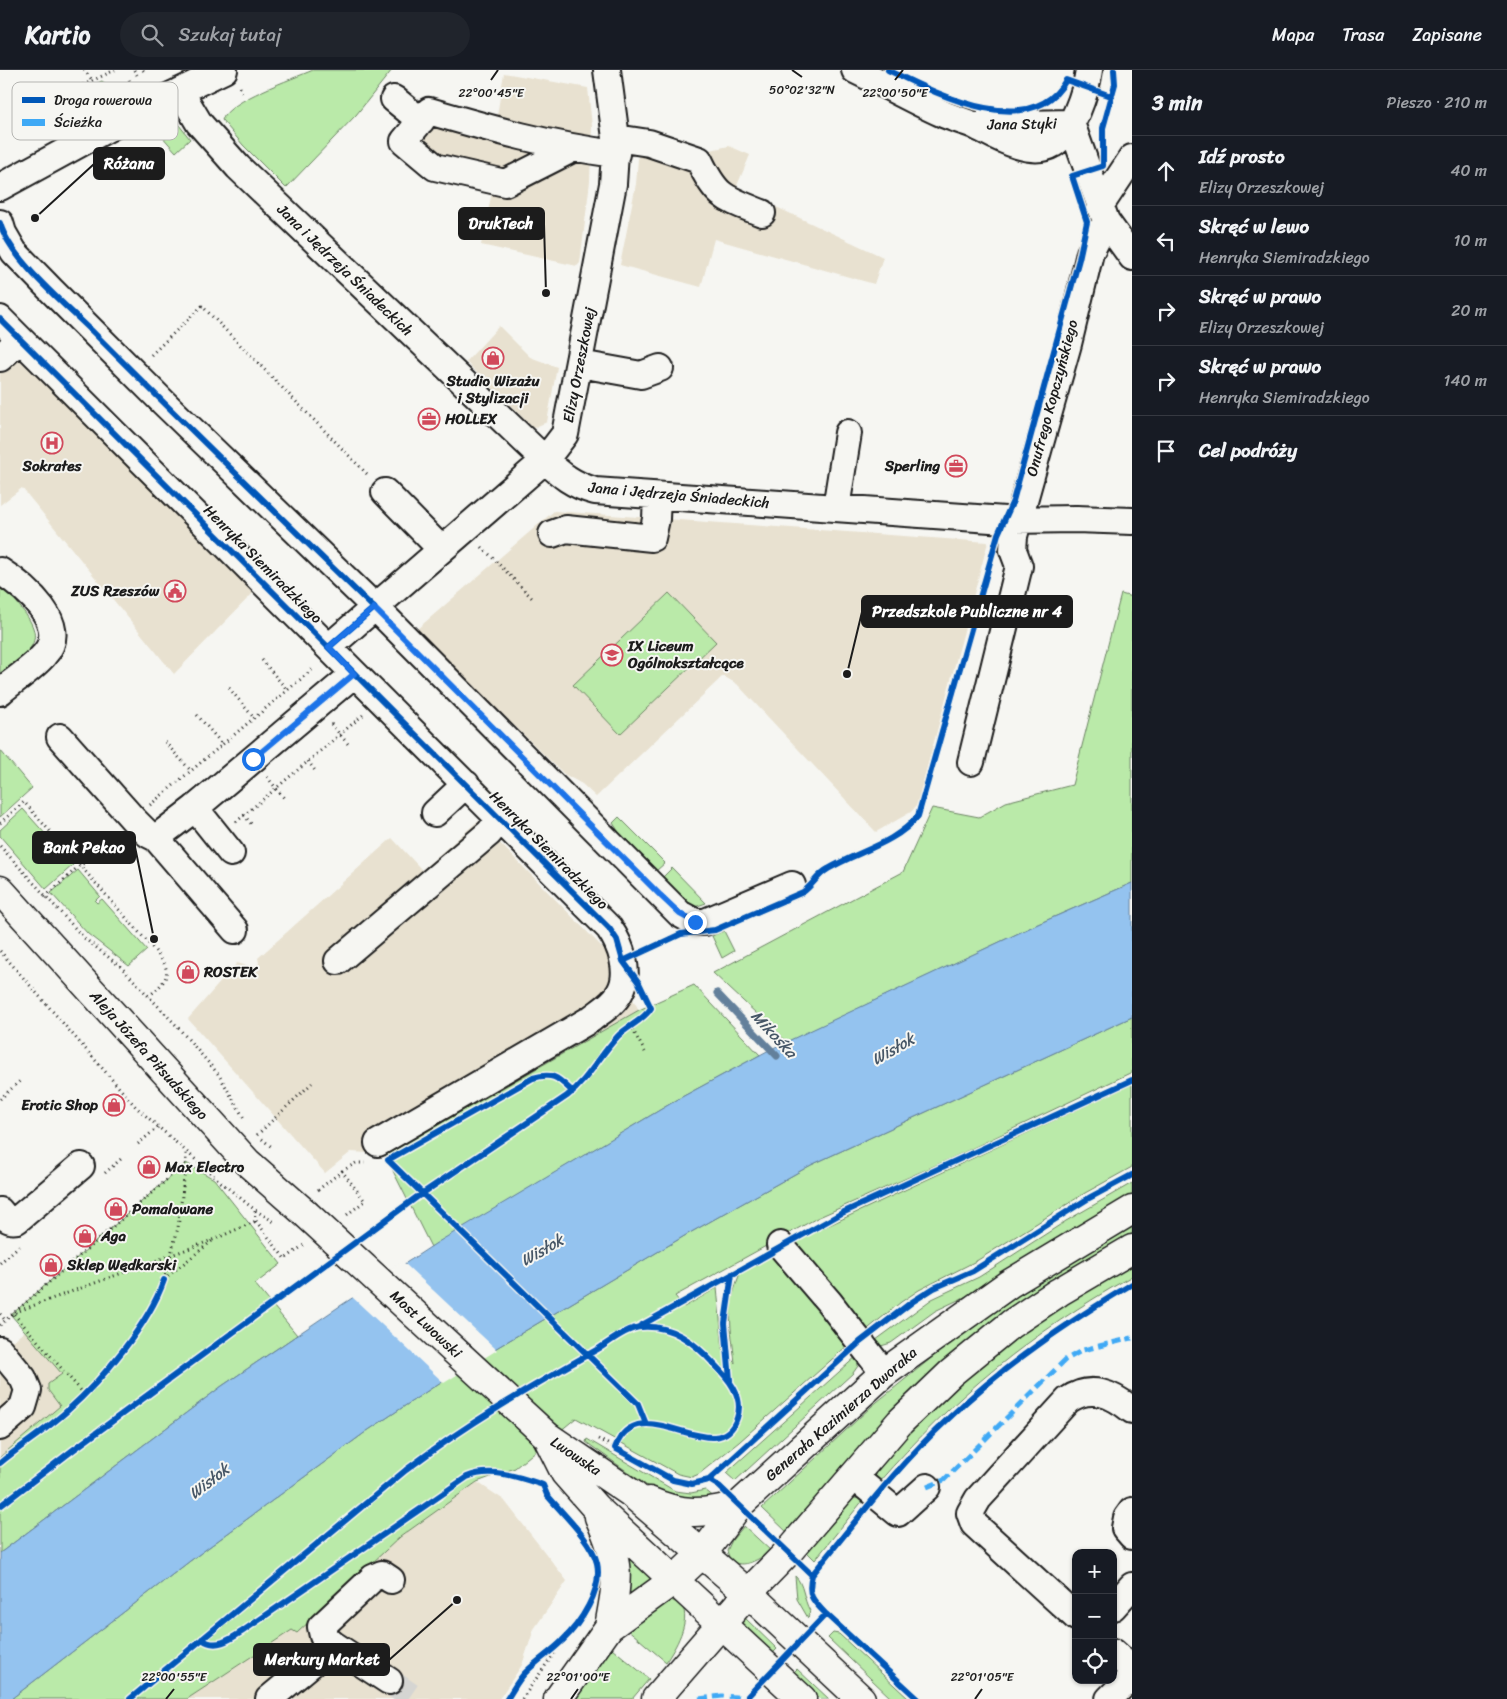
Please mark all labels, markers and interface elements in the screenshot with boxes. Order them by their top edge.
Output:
search box [120,12,470,57]
text: Kartio [25,14,90,56]
text: Szukaj tutaj [178,18,282,51]
text: Mapa [1272,19,1314,51]
text: Trasa [1342,19,1384,51]
text: Zapisane [1412,19,1482,51]
icon: search [138,21,166,49]
text: 50°02'32"N [769,79,836,101]
legend [12,82,178,140]
text: 22°00'45"E [458,82,525,104]
text: 22°00'50"E [862,82,929,104]
text: 3 min [1152,84,1202,122]
text: Droga rowerowa [54,88,152,113]
text: Pieszo · 210 m [1387,88,1487,117]
text: Ścieżka [54,110,102,135]
street label: Jana Styki [986,110,1058,138]
text: Idź prosto [1199,140,1285,173]
callout: Różana [94,148,164,179]
text: Różana [103,149,155,178]
text: 40 m [1450,156,1487,185]
icon: ahead [1152,157,1180,185]
text: Elizy Orzeszkowej [1199,173,1324,202]
street label: Jana i Jędrzeja Śniadeckich [270,197,420,343]
callout: DrukTech [459,208,544,239]
text: DrukTech [469,209,534,238]
text: Skręć w lewo [1199,210,1309,243]
text: 10 m [1454,226,1487,255]
icon: left [1152,227,1180,255]
text: Henryka Siemiradzkiego [1199,243,1370,272]
text: Skręć w prawo [1199,280,1321,313]
text: 20 m [1451,296,1487,325]
icon: right [1152,297,1180,325]
street label: Elizy Orzeszkowej [555,305,603,425]
text: Elizy Orzeszkowej [1199,313,1324,342]
street label: Onufrego Kopczyńskiego [1019,316,1086,479]
shop icon: Studio Wizażu i Stylizacji [481,346,505,370]
text: Skręć w prawo [1199,350,1321,383]
text: 140 m [1444,366,1487,395]
icon: right [1152,367,1180,395]
place label: Studio Wizażu i Stylizacji [446,368,540,411]
text: Henryka Siemiradzkiego [1199,383,1370,412]
place label: HOLLEX [444,406,498,432]
office icon: HOLLEX [417,407,441,431]
hospital icon: Sokrates [40,431,64,455]
text: Cel podróży [1199,434,1297,467]
icon: arrive [1152,437,1180,465]
place label: Sokrates [22,453,83,479]
place label: Sperling [884,453,940,479]
office icon: Sperling [944,454,968,478]
street label: Jana i Jędrzeja Śniadeckich [586,474,771,516]
street label: Henryka Siemiradzkiego [197,498,329,630]
place label: ZUS Rzeszów [70,578,160,604]
public building icon: ZUS Rzeszów [163,579,187,603]
callout: Przedszkole Publiczne nr 4 [862,596,1072,627]
text: Przedszkole Publiczne nr 4 [872,597,1062,626]
place label: IX Liceum Ogólnokształcące [627,633,744,676]
school or university icon: IX Liceum Ogólnokształcące [600,643,624,667]
route start [242,748,265,771]
street label: Henryka Siemiradzkiego [483,784,615,916]
callout: Bank Pekao [33,832,135,863]
text: Bank Pekao [43,833,126,862]
route end [684,911,707,934]
place label: ROSTEK [203,959,259,985]
shop icon: ROSTEK [176,960,200,984]
street label: Aleja Józefa Piłsudskiego [82,983,215,1127]
water label: Mikośka [744,1003,806,1067]
water label: Wisłok [866,1024,922,1073]
place label: Erotic Shop [21,1092,98,1118]
shop icon: Erotic Shop [102,1093,126,1117]
place label: Max Electro [164,1154,245,1180]
shop icon: Max Electro [137,1155,161,1179]
place label: Pomalowane [132,1196,213,1222]
shop icon: Pomalowane [104,1197,128,1221]
place label: Aga [100,1223,126,1249]
shop icon: Aga [73,1224,97,1248]
water label: Wisłok [515,1225,571,1274]
place label: Sklep Wędkarski [66,1252,177,1278]
shop icon: Sklep Wędkarski [39,1253,63,1277]
street label: Most Lwowski [384,1283,469,1365]
street label: Generała Kazimierza Dworaka [759,1340,923,1488]
street label: Lwowska [545,1429,607,1483]
water label: Wisłok [182,1454,238,1507]
map controls [1072,1549,1117,1684]
button: + [1072,1549,1117,1594]
button: − [1072,1594,1117,1639]
button: locate [1072,1639,1117,1684]
callout: Merkury Market [254,1644,389,1675]
text: Merkury Market [263,1645,380,1674]
text: 22°00'55"E [142,1666,208,1688]
text: 22°01'00"E [547,1666,611,1688]
text: 22°01'05"E [951,1666,1015,1688]

